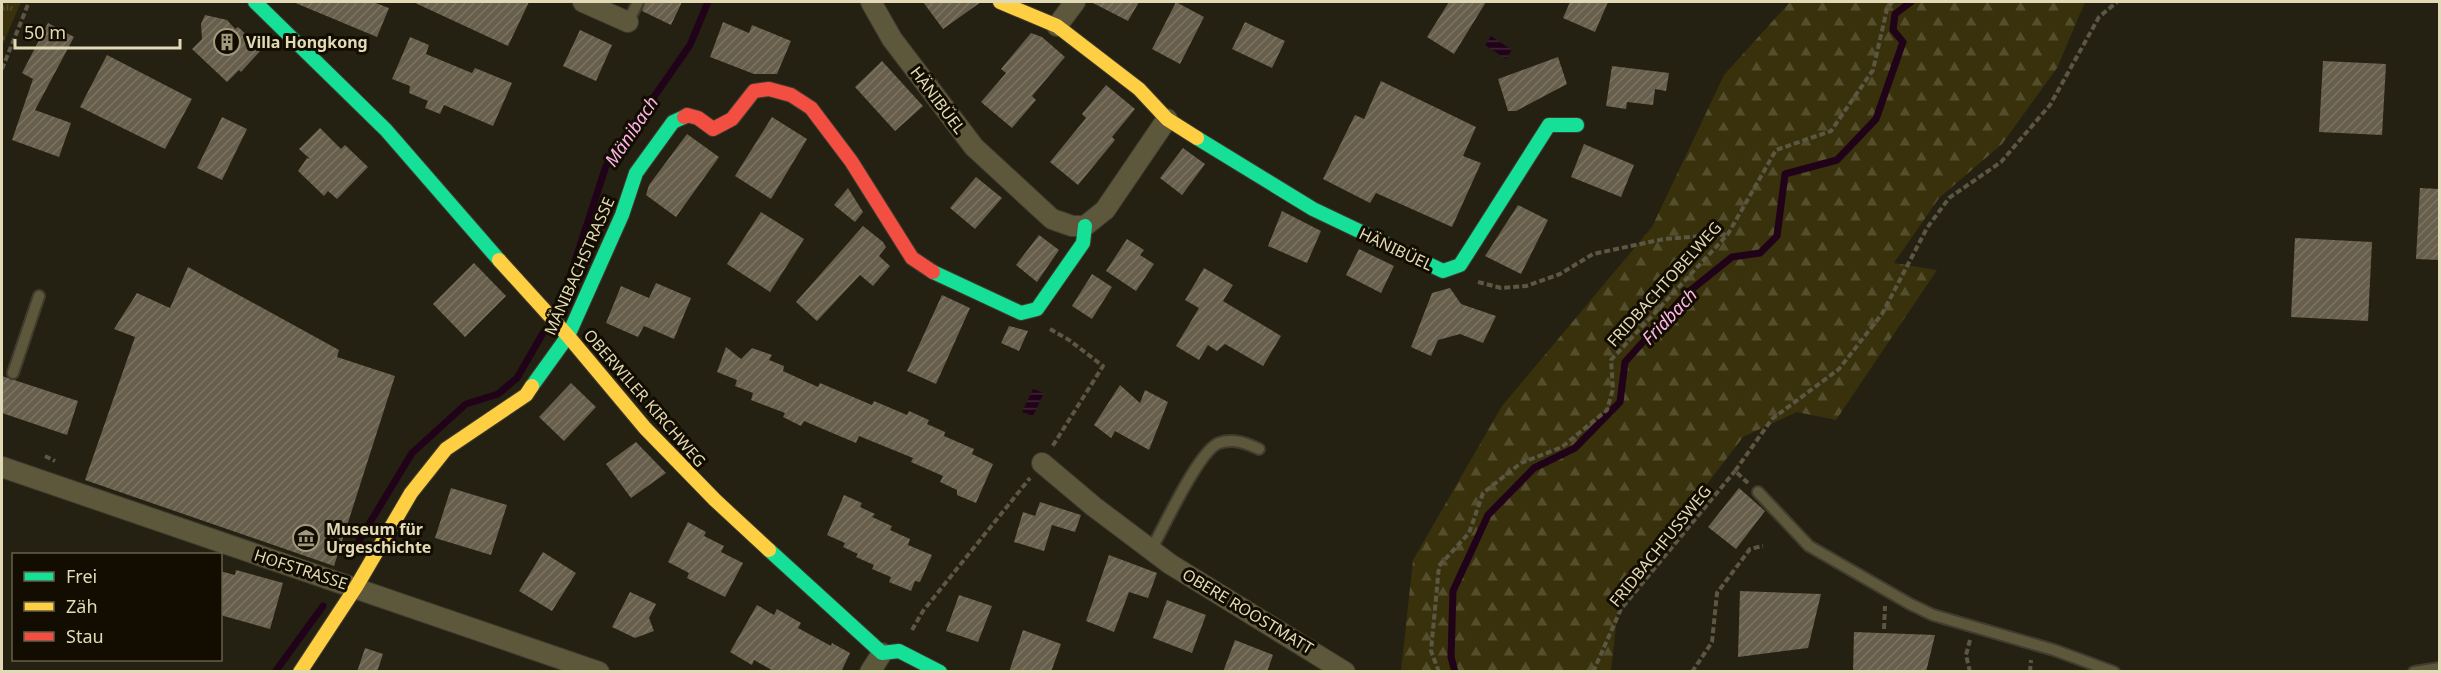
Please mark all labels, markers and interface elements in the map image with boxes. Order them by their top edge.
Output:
scale bar [15,12,180,50]
text: 50 m [24,20,66,44]
building icon: Villa Hongkong [212,27,242,57]
place label: Villa Hongkong [246,31,368,53]
street label: HÄNIBÜEL [905,62,971,138]
water label: Mänibach [599,91,663,171]
street label: MÄNIBACHSTRASSE [539,194,619,338]
street label: FRIDBACHTOBELWEG [1602,217,1726,351]
street label: HÄNIBÜEL [1356,222,1436,276]
water label: Fridbach [1636,282,1702,350]
street label: OBERWILER KIRCHWEG [579,324,711,472]
street label: FRIDBACHFUSSWEG [1604,481,1716,611]
place label: Museum für Urgeschichte [326,518,431,558]
museum icon: Museum für Urgeschichte [291,523,321,553]
street label: HOFSTRASSE [251,544,351,594]
legend [12,553,222,661]
street label: OBERE ROOSTMATT [1178,563,1318,659]
text: Frei [66,564,97,588]
text: Zäh [66,594,98,618]
text: Stau [66,624,104,648]

